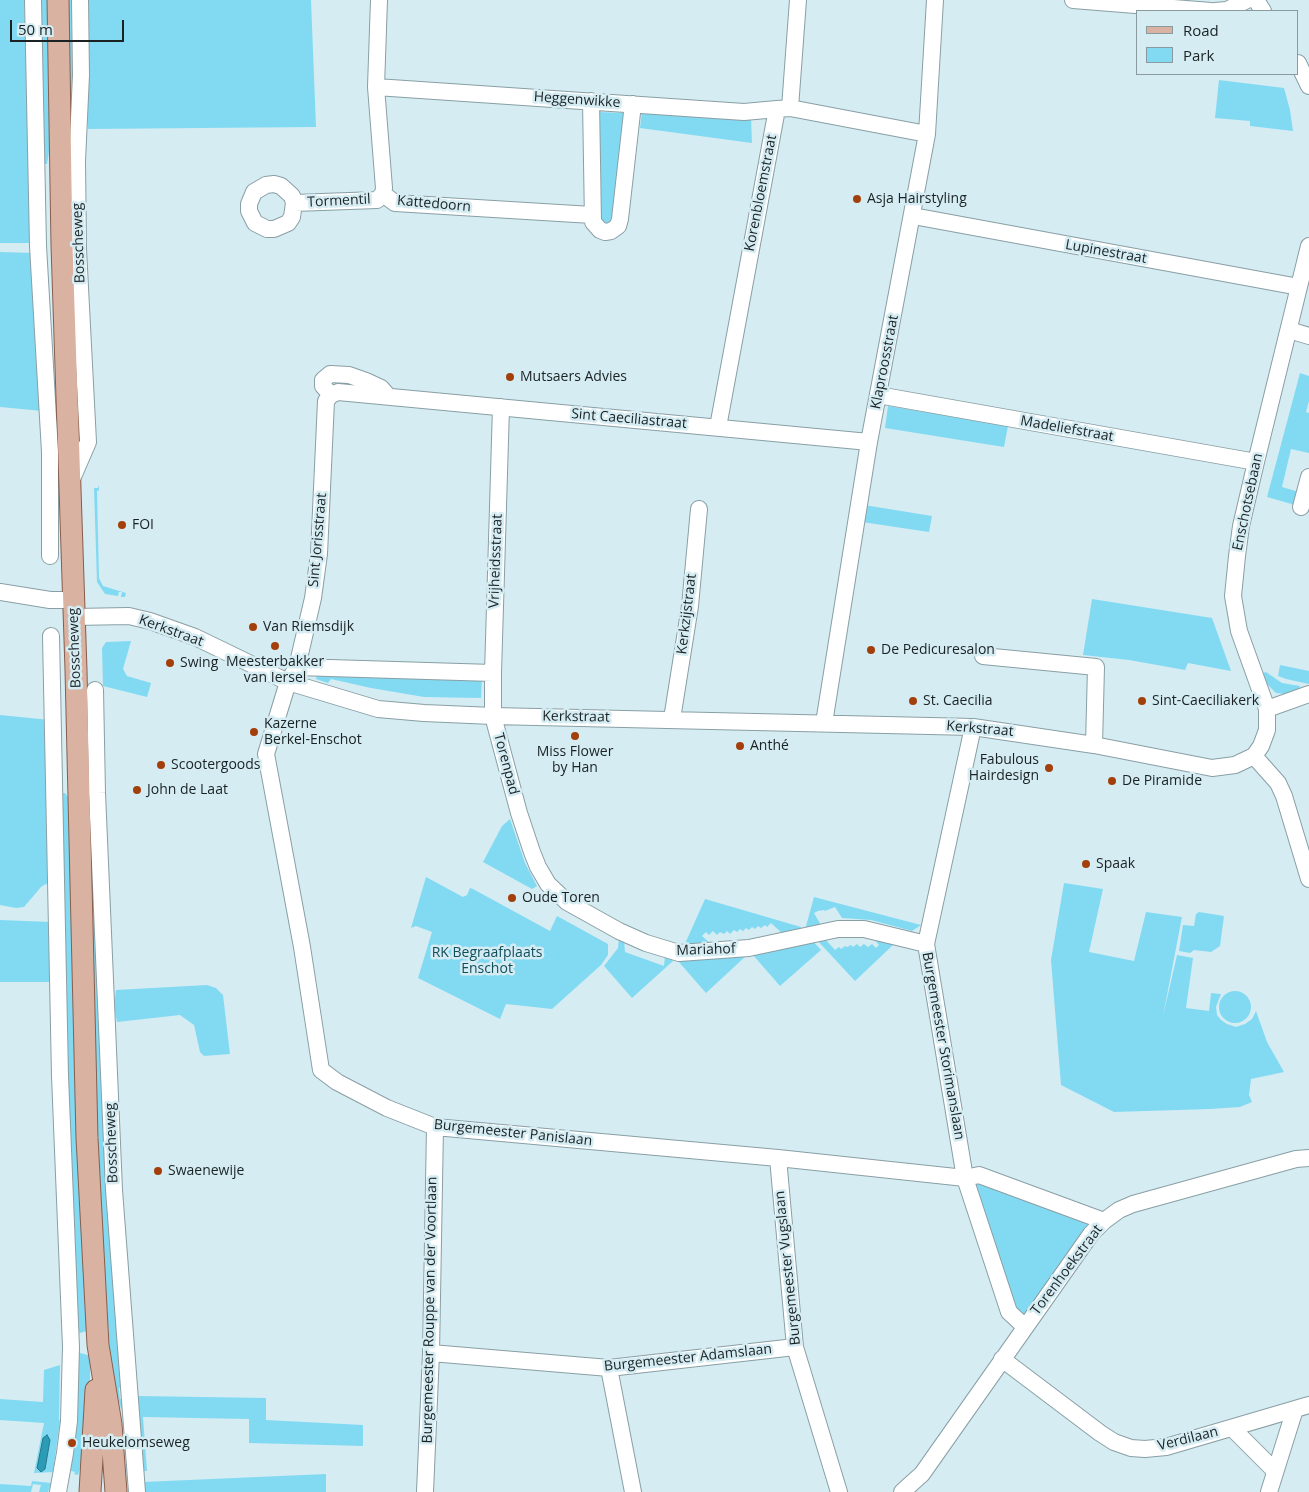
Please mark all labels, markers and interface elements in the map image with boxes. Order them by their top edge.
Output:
scale bar [12,10,126,42]
legend [1136,10,1299,75]
text: 50 m [18,19,53,39]
text: Road [1183,20,1219,40]
text: Park [1183,45,1214,65]
street label: Heggenwikke [533,89,621,111]
street label: Korenbloemstraat [741,133,781,253]
street label: Tormentil [307,191,371,211]
place label: Asja Hairstyling [867,191,967,207]
street label: Kattedoorn [396,192,472,216]
marker: Asja Hairstyling [851,193,863,205]
street label: Bosscheweg [69,203,89,283]
street label: Lupinestraat [1064,237,1148,267]
street label: Klaproosstraat [868,313,902,411]
place label: Mutsaers Advies [520,369,627,385]
marker: Mutsaers Advies [504,371,516,383]
street label: Sint Caeciliastraat [571,406,687,432]
street label: Madeliefstraat [1019,413,1115,445]
street label: Enschotsebaan [1229,452,1267,552]
street label: Sint Jorisstraat [306,492,330,588]
street label: Vrijheidsstraat [486,514,506,608]
place label: FOI [132,517,154,533]
marker: FOI [116,519,128,531]
street label: Kerkzijstraat [674,573,700,655]
street label: Bosscheweg [65,608,85,688]
street label: Kerkstraat [136,612,206,650]
place label: Van Riemsdijk [263,619,354,635]
marker: Van Riemsdijk [247,621,259,633]
marker: Meesterbakker van Iersel [269,640,281,652]
place label: De Pedicuresalon [881,642,995,658]
marker: De Pedicuresalon [865,644,877,656]
place label: Meesterbakker van Iersel [226,654,324,686]
place label: Swing [180,655,218,671]
marker: Swing [164,657,176,669]
place label: St. Caecilia [923,693,993,709]
place label: Sint-Caeciliakerk [1152,693,1259,709]
marker: St. Caecilia [907,695,919,707]
marker: Sint-Caeciliakerk [1136,695,1148,707]
street label: Kerkstraat [542,708,610,726]
place label: Kazerne Berkel-Enschot [264,716,362,749]
street label: Kerkstraat [946,718,1014,740]
marker: Kazerne Berkel-Enschot [248,726,260,738]
marker: Miss Flower by Han [569,730,581,742]
street label: Torenpad [490,731,522,797]
place label: Anthé [750,738,789,754]
marker: Anthé [734,740,746,752]
place label: Miss Flower by Han [537,744,613,776]
place label: Fabulous Hairdesign [969,752,1039,784]
place label: Scootergoods [171,757,260,773]
marker: Scootergoods [155,759,167,771]
marker: Fabulous Hairdesign [1043,762,1055,774]
place label: De Piramide [1122,773,1202,789]
marker: De Piramide [1106,775,1118,787]
place label: John de Laat [147,782,228,798]
marker: John de Laat [131,784,143,796]
place label: Spaak [1096,856,1135,872]
marker: Spaak [1080,858,1092,870]
place label: Oude Toren [522,890,600,906]
marker: Oude Toren [506,892,518,904]
street label: Mariahof [676,941,736,959]
park label: RK Begraafplaats Enschot [432,945,542,978]
street label: Burgemeester Storimanslaan [918,951,968,1141]
street label: Bosscheweg [102,1103,122,1183]
street label: Burgemeester Panislaan [433,1116,593,1150]
place label: Swaenewije [168,1163,244,1179]
marker: Swaenewije [152,1165,164,1177]
street label: Burgemeester Rouppe van der Voortlaan [419,1176,441,1444]
street label: Burgemeester Vugslaan [772,1190,804,1346]
street label: Torenhoekstraat [1028,1222,1106,1318]
street label: Burgemeester Adamslaan [603,1341,773,1375]
street label: Verdilaan [1156,1423,1220,1455]
place label: Heukelomseweg [82,1435,190,1451]
marker: Heukelomseweg [66,1437,78,1449]

